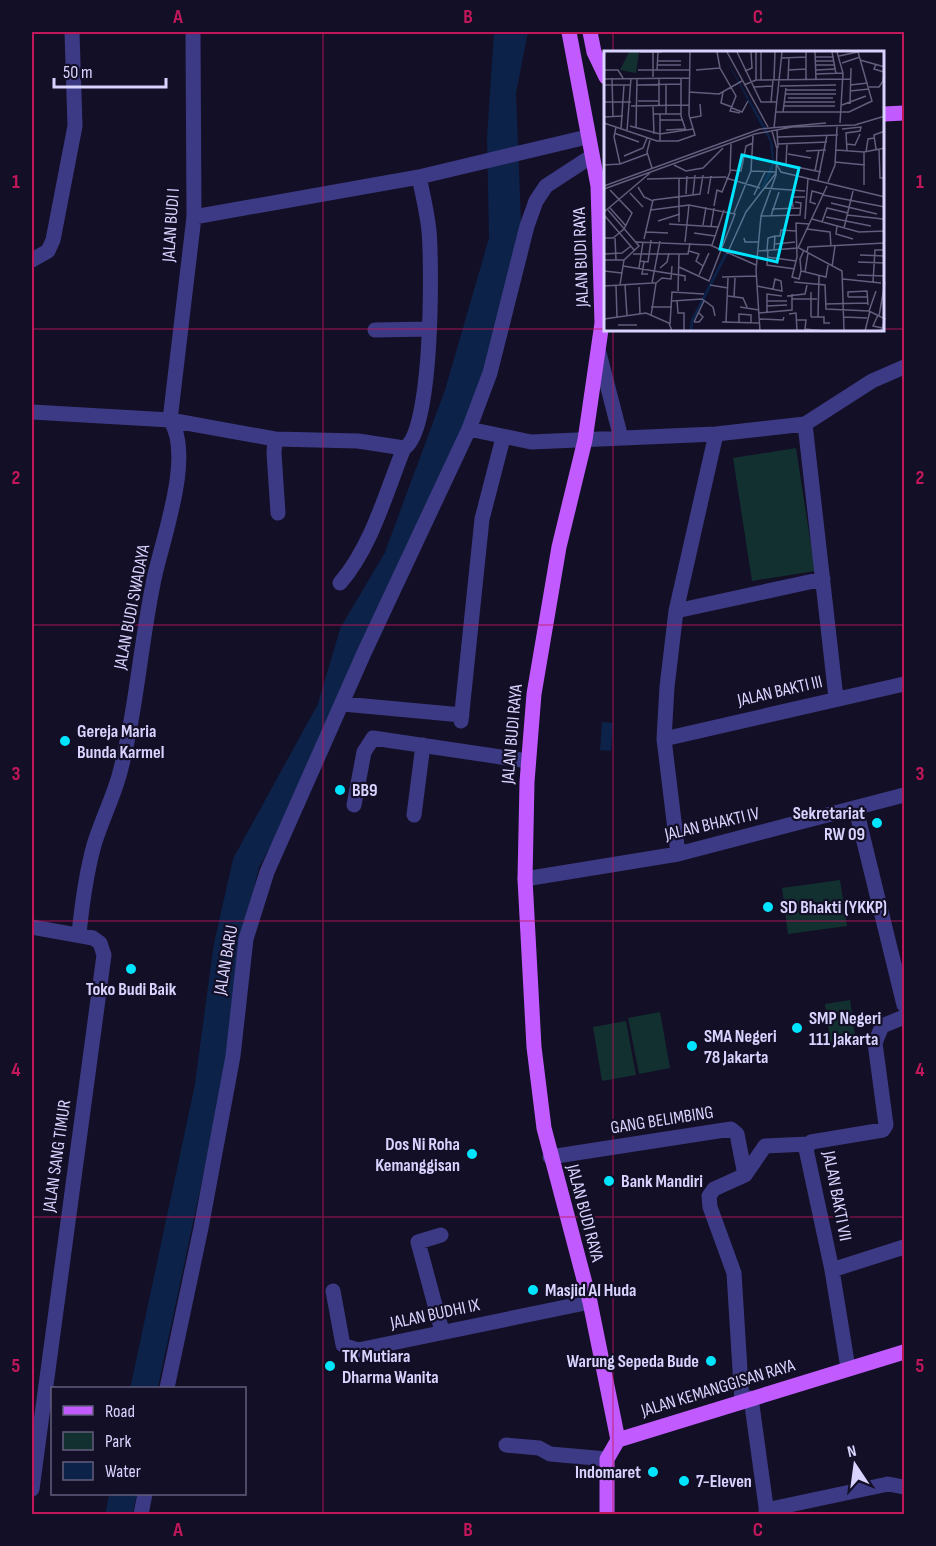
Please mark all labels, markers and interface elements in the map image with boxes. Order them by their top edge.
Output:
text: A [172,5,183,29]
text: B [463,5,473,29]
text: C [753,5,763,29]
scale bar [54,51,166,89]
inset map [604,51,885,332]
text: 50 m [63,62,93,83]
text: 1 [12,170,20,194]
text: 1 [916,170,924,194]
street label: JALAN BUDI I [158,187,184,264]
street label: JALAN BUDI RAYA [569,206,593,308]
text: 2 [12,466,20,490]
text: 2 [916,466,924,490]
street label: JALAN BUDI SWADAYA [109,542,154,672]
street label: JALAN BAKTI III [734,671,825,711]
street label: JALAN BUDI RAYA [497,683,527,786]
place label: Gereja Maria Bunda Karmel [77,721,164,763]
marker: Gereja Maria Bunda Karmel [58,734,72,748]
text: 3 [12,762,21,786]
text: 3 [916,762,925,786]
place label: BB9 [352,780,378,801]
marker: BB9 [333,783,347,797]
street label: JALAN BHAKTI IV [662,803,761,845]
place label: Sekretariat RW 09 [793,803,865,845]
marker: Sekretariat RW 09 [870,816,884,830]
place label: SD Bhakti (YKKP) [780,897,887,918]
marker: SD Bhakti (YKKP) [761,900,775,914]
street label: JALAN BARU [209,923,242,998]
marker: Toko Budi Baik [124,962,138,976]
place label: Toko Budi Baik [86,979,177,1000]
place label: SMP Negeri 111 Jakarta [809,1008,881,1050]
marker: SMP Negeri 111 Jakarta [790,1021,804,1035]
place label: SMA Negeri 78 Jakarta [704,1026,777,1068]
marker: SMA Negeri 78 Jakarta [685,1039,699,1053]
text: 4 [11,1058,21,1082]
text: 4 [915,1058,925,1082]
street label: JALAN SANG TIMUR [39,1098,75,1215]
street label: GANG BELIMBING [609,1101,715,1139]
place label: Dos Ni Roha Kemanggisan [375,1134,460,1176]
marker: Dos Ni Roha Kemanggisan [465,1147,479,1161]
street label: JALAN BAKTI VII [818,1148,856,1243]
street label: JALAN BUDI RAYA [562,1161,608,1264]
place label: Bank Mandiri [621,1171,703,1192]
marker: Bank Mandiri [602,1174,616,1188]
place label: Masjid Al Huda [545,1280,636,1301]
marker: Masjid Al Huda [526,1283,540,1297]
street label: JALAN BUDHI IX [388,1294,482,1334]
place label: TK Mutiara Dharma Wanita [342,1346,439,1388]
place label: Warung Sepeda Bude [567,1351,699,1372]
text: 5 [12,1354,21,1378]
marker: Warung Sepeda Bude [704,1354,718,1368]
text: 5 [916,1354,925,1378]
street label: JALAN KEMANGGISAN RAYA [638,1355,798,1422]
marker: TK Mutiara Dharma Wanita [323,1359,337,1373]
legend [51,1387,246,1495]
text: Road [105,1401,135,1422]
text: Park [105,1431,131,1452]
north arrow [825,1435,885,1495]
text: N [846,1442,858,1462]
text: Water [105,1461,141,1482]
place label: Indomaret [575,1462,641,1483]
marker: Indomaret [646,1465,660,1479]
place label: 7-Eleven [696,1471,752,1492]
marker: 7-Eleven [677,1474,691,1488]
text: A [172,1518,183,1542]
text: B [463,1518,473,1542]
text: C [753,1518,763,1542]

